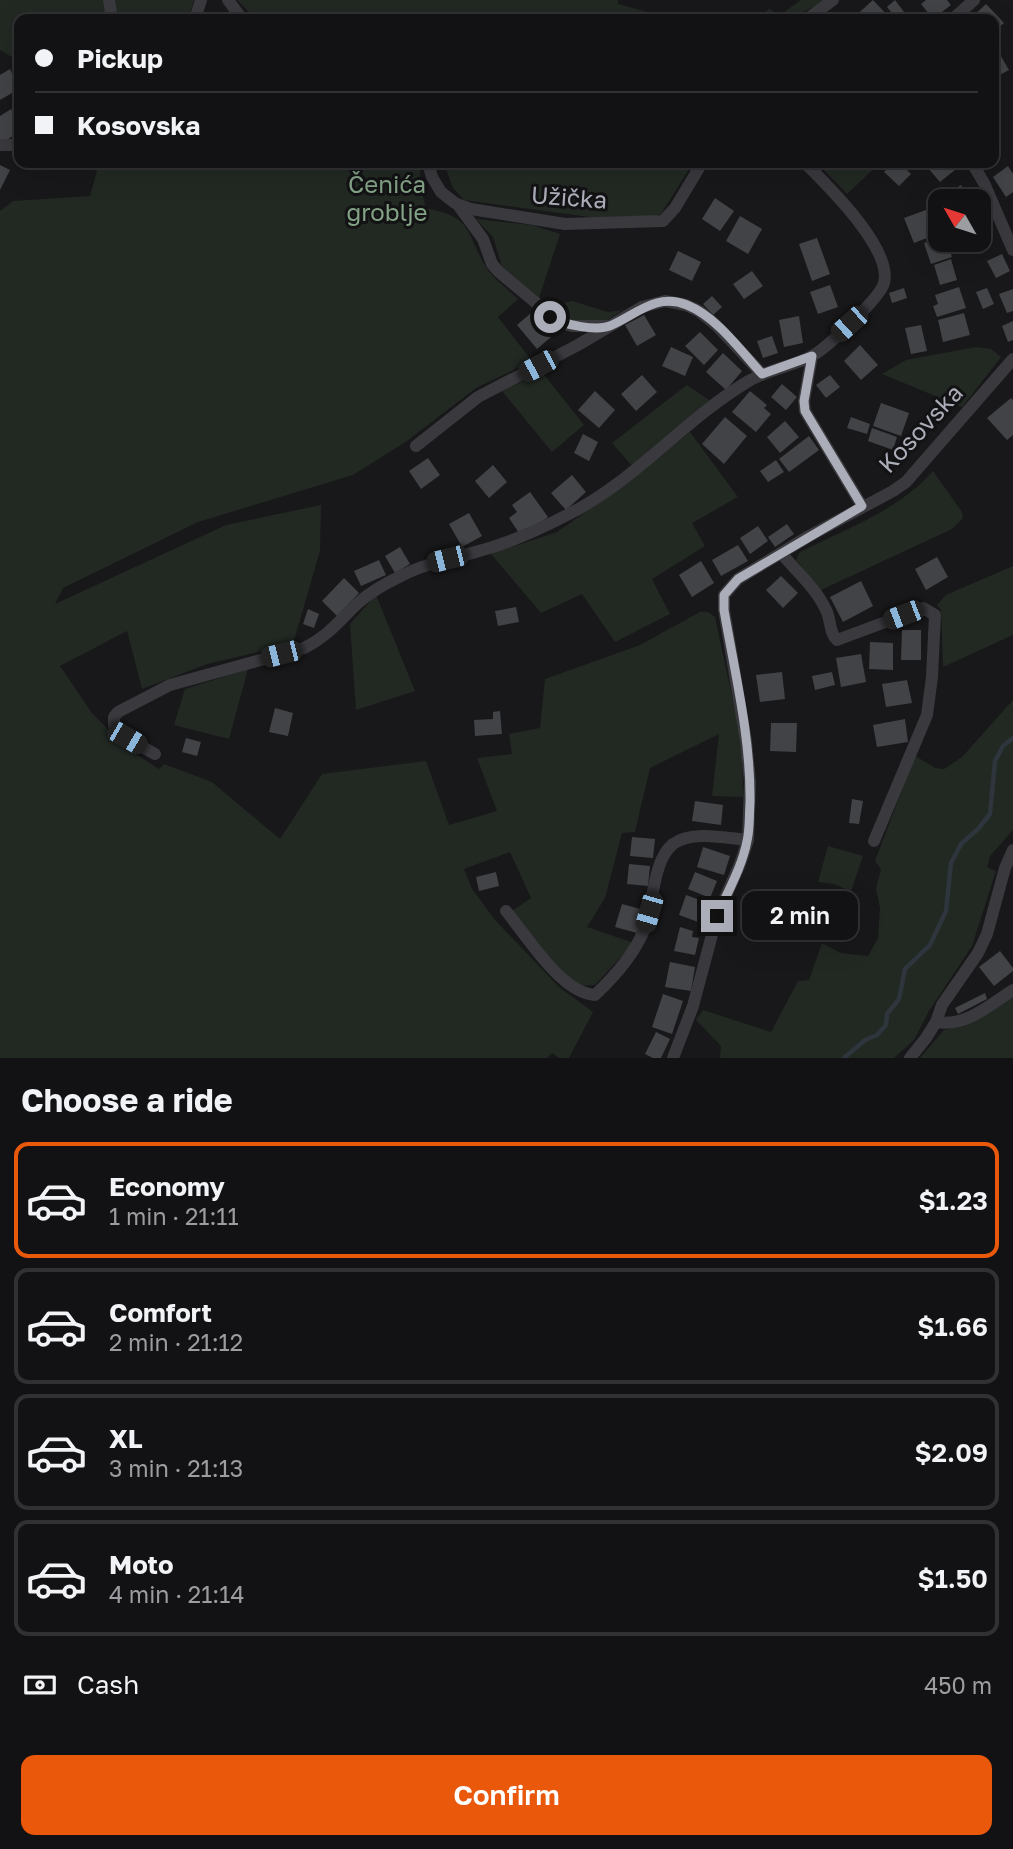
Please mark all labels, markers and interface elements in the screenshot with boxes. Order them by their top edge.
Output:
text: Pickup [77,43,163,74]
text: Kosovska [77,110,200,141]
park label: Čenića groblje [346,169,428,226]
street label: Užička [530,179,608,214]
north arrow [928,189,990,252]
map controls [928,189,991,252]
route start [534,301,566,333]
car [827,302,872,346]
car [515,347,562,385]
street label: Kosovska [872,378,968,478]
car [425,544,470,574]
car [880,598,927,632]
car [259,639,304,669]
car [104,718,151,758]
car [634,889,665,935]
callout: 2 min [742,892,857,940]
route end [701,900,733,932]
text: 2 min [770,901,830,929]
text: Choose a ride [21,1081,233,1119]
icon: car [25,1169,88,1232]
text: Economy [109,1171,225,1202]
text: $1.23 [918,1185,988,1216]
text: 1 min · 21:11 [109,1202,239,1230]
icon: car [25,1295,88,1358]
text: Comfort [109,1297,212,1328]
text: $1.66 [917,1311,988,1342]
text: 2 min · 21:12 [109,1328,243,1356]
icon: car [25,1421,88,1484]
text: XL [109,1423,143,1454]
text: $2.09 [914,1437,988,1468]
text: 3 min · 21:13 [109,1454,243,1482]
icon: car [25,1547,88,1610]
text: Moto [109,1549,174,1580]
text: $1.50 [918,1563,988,1594]
text: 4 min · 21:14 [109,1580,244,1608]
icon: cash [21,1666,59,1704]
text: Cash [77,1669,139,1700]
text: 450 m [924,1671,992,1699]
button: Confirm [21,1755,992,1835]

